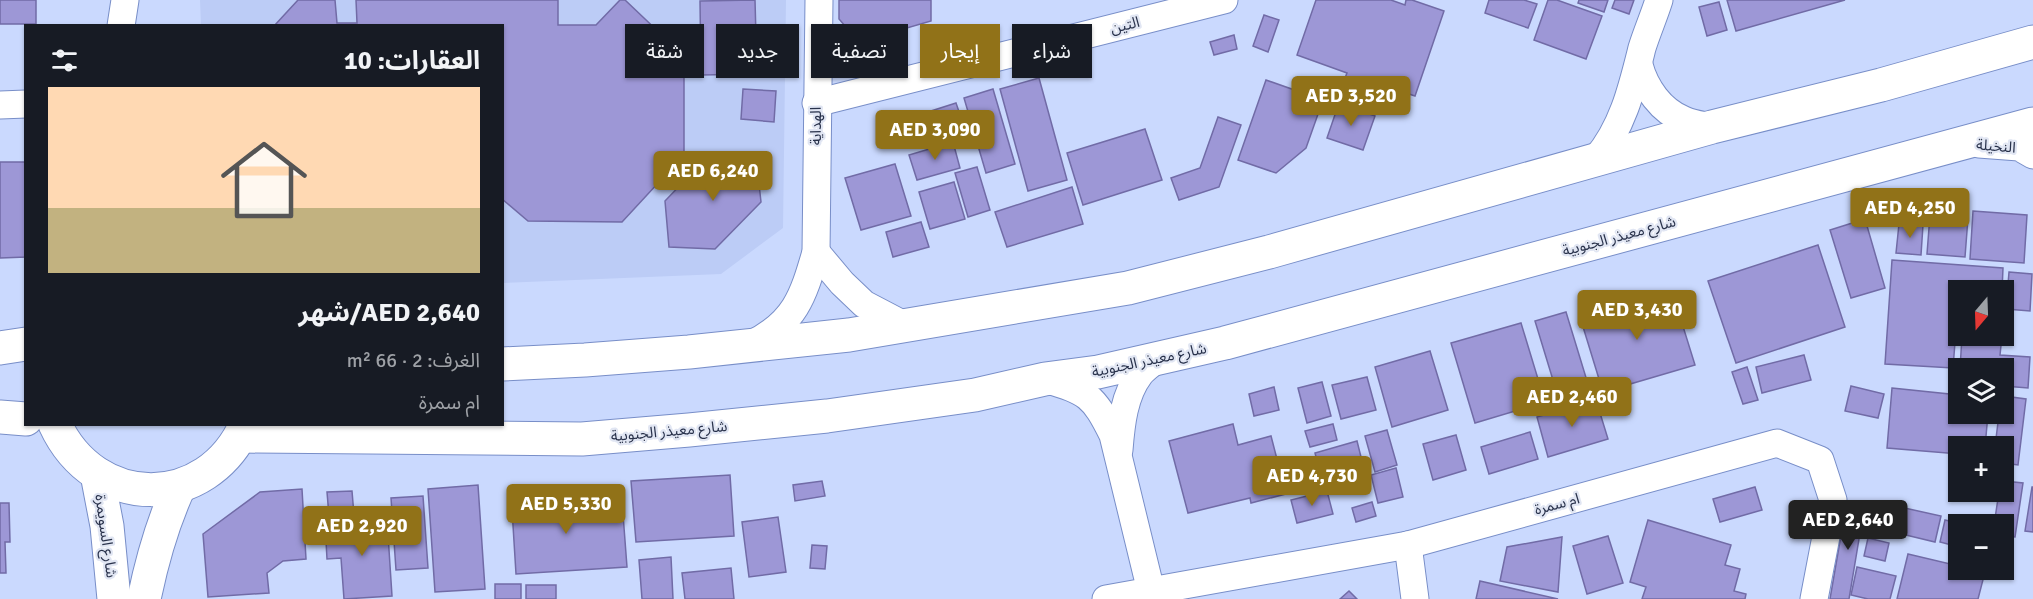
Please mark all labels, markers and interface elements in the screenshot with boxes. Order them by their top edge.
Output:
street label: التين [1108,13,1142,37]
chip: شقة [625,24,704,78]
chip: جديد [716,24,799,78]
chip: تصفية [811,24,908,78]
chip: إيجار [920,24,1000,78]
chip: شراء [1012,24,1092,78]
icon: filters [48,44,81,77]
text: العقارات: 10 [344,45,480,77]
pin: AED 3,520 [1282,76,1420,127]
text: AED 3,520 [1305,83,1397,108]
street label: الهداية [807,107,825,145]
pin: AED 3,090 [866,110,1004,161]
text: AED 3,090 [889,117,981,142]
icon: home [210,126,318,234]
street label: النخيلة [1976,135,2016,157]
pin: AED 6,240 [644,151,782,202]
text: AED 6,240 [667,158,759,183]
pin: AED 4,250 [1841,188,1979,239]
text: AED 4,250 [1864,195,1956,220]
street label: شارع معيذر الجنوبية [1560,212,1679,263]
north arrow [1948,280,2014,346]
map controls [1948,280,2014,580]
pin: AED 3,430 [1568,290,1706,341]
text: AED 2,640/شهر [299,297,480,329]
text: AED 3,430 [1591,297,1683,322]
street label: شارع معيذر الجنوبية [1090,339,1209,384]
text: الغرف: 2 · 66 m² [347,348,480,373]
button: layers [1948,358,2014,424]
pin: AED 2,460 [1503,377,1641,428]
text: AED 2,460 [1526,384,1618,409]
text: ام سمرة [419,390,480,415]
street label: شارع معيذر الجنوبية [610,417,728,448]
button: + [1948,436,2014,502]
pin: AED 4,730 [1243,456,1381,507]
text: AED 4,730 [1266,463,1358,488]
pin: AED 5,330 [497,484,635,535]
street label: ام سمرة [1532,489,1582,521]
text: AED 5,330 [520,491,612,516]
street label: شارع السويمرة [88,493,121,580]
pin: AED 2,640 [1779,500,1917,551]
pin: AED 2,920 [293,506,431,557]
text: AED 2,640 [1802,507,1894,532]
text: AED 2,920 [316,513,408,538]
button: − [1948,514,2014,580]

